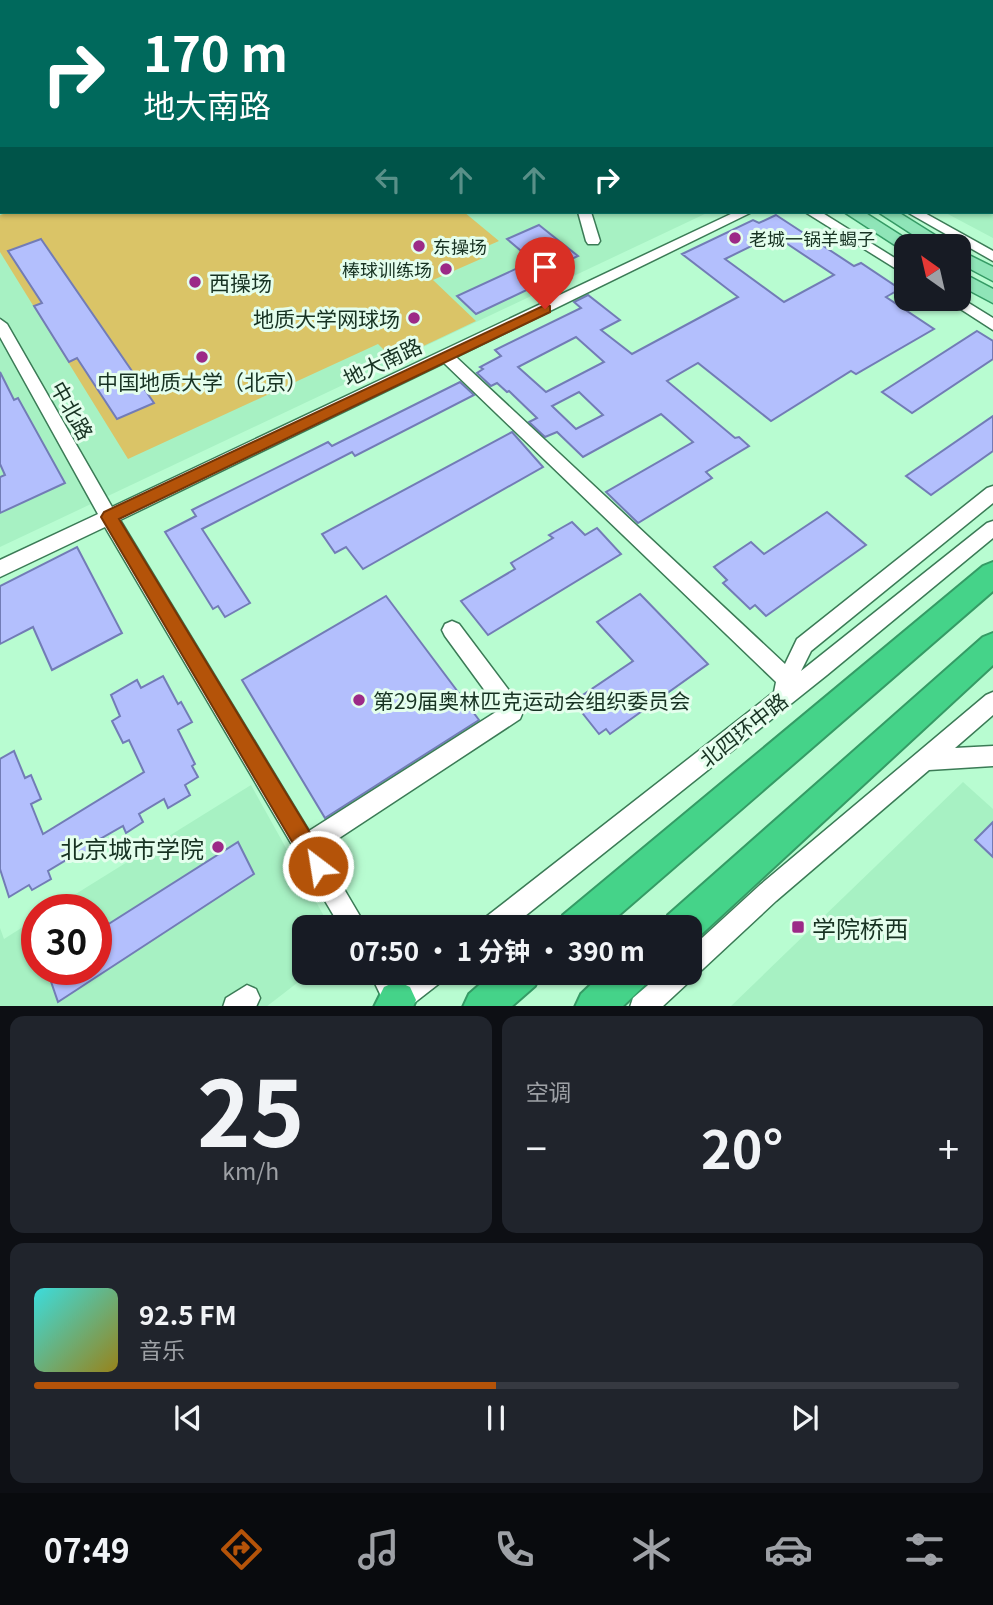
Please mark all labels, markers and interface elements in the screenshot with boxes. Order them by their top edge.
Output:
text: 170 m [143,15,288,86]
icon: right [28,28,119,119]
text: 地大南路 [143,81,271,127]
icon: left [369,161,407,199]
icon: ahead [442,161,480,199]
icon: ahead [515,161,553,199]
icon: right [588,161,626,199]
place label: 老城一锅羊蝎子 [749,225,875,251]
marker: 老城一锅羊蝎子 [727,230,743,246]
place label: 东操场 [433,233,487,259]
north arrow [894,234,971,312]
map controls [894,234,971,311]
pin [515,237,575,309]
marker: 东操场 [411,238,427,254]
icon: arrive [526,248,564,286]
place label: 棒球训练场 [342,256,432,282]
marker: 棒球训练场 [438,261,454,277]
place label: 西操场 [209,267,272,297]
marker: 西操场 [187,274,203,290]
place label: 地质大学网球场 [253,303,400,333]
marker: 地质大学网球场 [406,310,422,326]
street label: 地大南路 [338,330,426,392]
marker: 中国地质大学（北京） [194,349,210,365]
place label: 中国地质大学（北京） [97,366,307,396]
street label: 中北路 [45,375,101,445]
place label: 第29届奥林匹克运动会组织委员会 [373,685,690,715]
street label: 北四环中路 [692,685,794,773]
marker: 第29届奥林匹克运动会组织委员会 [351,692,367,708]
position arrow [281,829,355,903]
place label: 北京城市学院 [60,830,204,865]
marker: 北京城市学院 [210,839,226,855]
speed limit sign: 30 [21,894,112,985]
place label: 学院桥西 [812,910,908,945]
marker: 学院桥西 [790,919,806,935]
text: 07:50 · 1 分钟 · 390 m [349,931,645,968]
text: 25 [197,1041,304,1173]
text: 空调 [526,1074,572,1108]
text: 20° [701,1109,783,1184]
text: − [526,1119,547,1174]
text: + [938,1119,959,1174]
text: km/h [222,1153,279,1187]
text: 92.5 FM [139,1295,237,1332]
text: 音乐 [139,1332,185,1366]
icon: previous [169,1399,207,1437]
icon: pause [477,1399,515,1437]
icon: next [786,1399,824,1437]
icon: directions [217,1525,266,1574]
icon: music [354,1525,403,1574]
icon: phone [490,1525,539,1574]
icon: climate [627,1525,676,1574]
icon: car [764,1525,813,1574]
icon: filters [900,1525,949,1574]
text: 07:49 [44,1526,130,1572]

